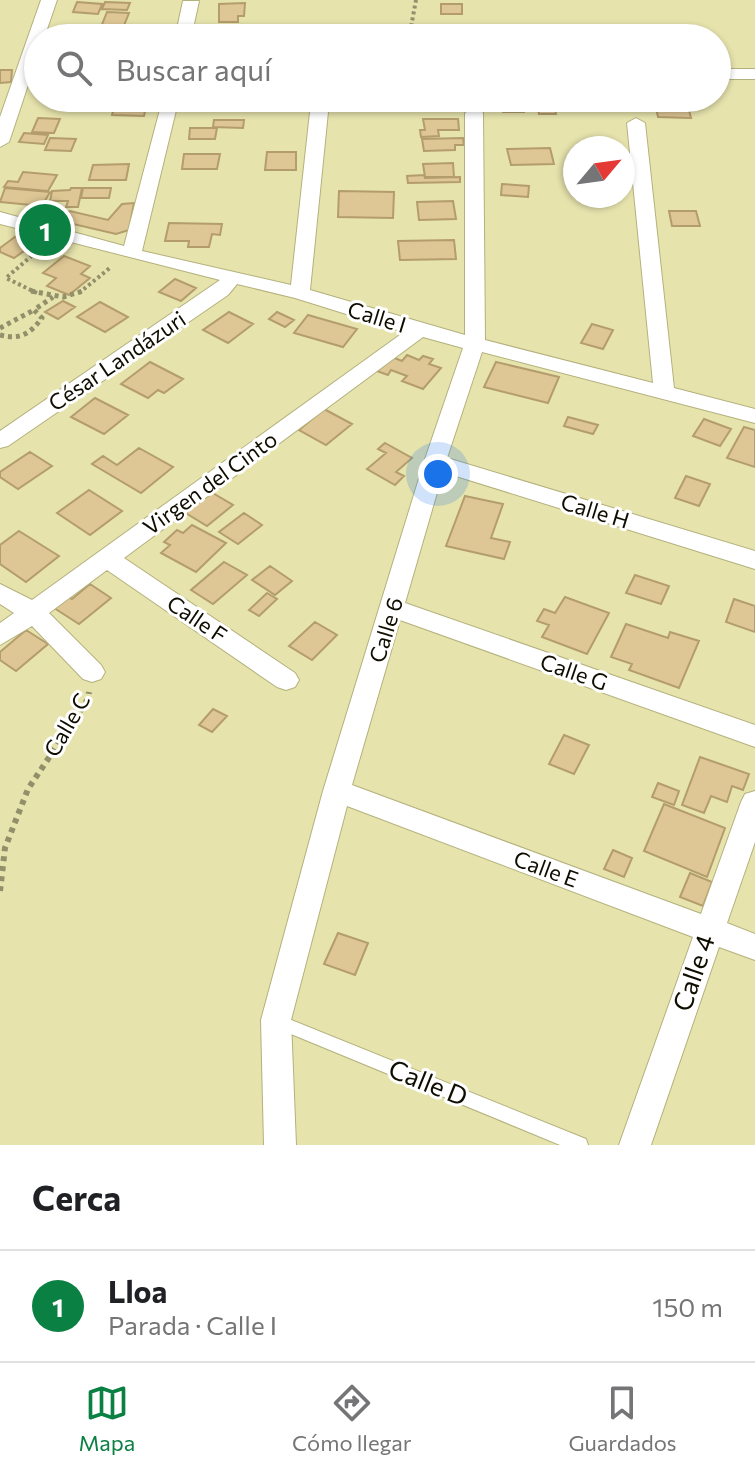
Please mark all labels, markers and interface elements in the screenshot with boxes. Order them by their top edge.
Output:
search box [24,24,731,112]
icon: search [52,46,96,90]
text: Buscar aquí [116,50,272,87]
north arrow [563,136,635,208]
pin: 1 [19,200,71,260]
street label: Calle I [345,295,410,338]
street label: César Landázuri [43,305,190,416]
street label: Virgen del Cinto [137,425,282,540]
your location [418,454,458,494]
street label: Calle H [558,487,633,534]
street label: Calle F [162,589,232,648]
street label: Calle 6 [363,594,408,666]
street label: Calle G [537,647,612,696]
street label: Calle C [38,688,95,761]
street label: Calle E [510,844,582,893]
street label: Calle 4 [665,930,720,1015]
street label: Calle D [385,1052,473,1111]
text: Cerca [32,1176,121,1218]
text: Lloa [108,1272,167,1309]
text: 1 [52,1291,64,1322]
text: 150 m [652,1291,723,1322]
text: Parada · Calle I [108,1309,277,1340]
tab: Mapa [78,1381,135,1456]
tab: Cómo llegar [292,1381,412,1456]
tab: Guardados [568,1381,677,1456]

